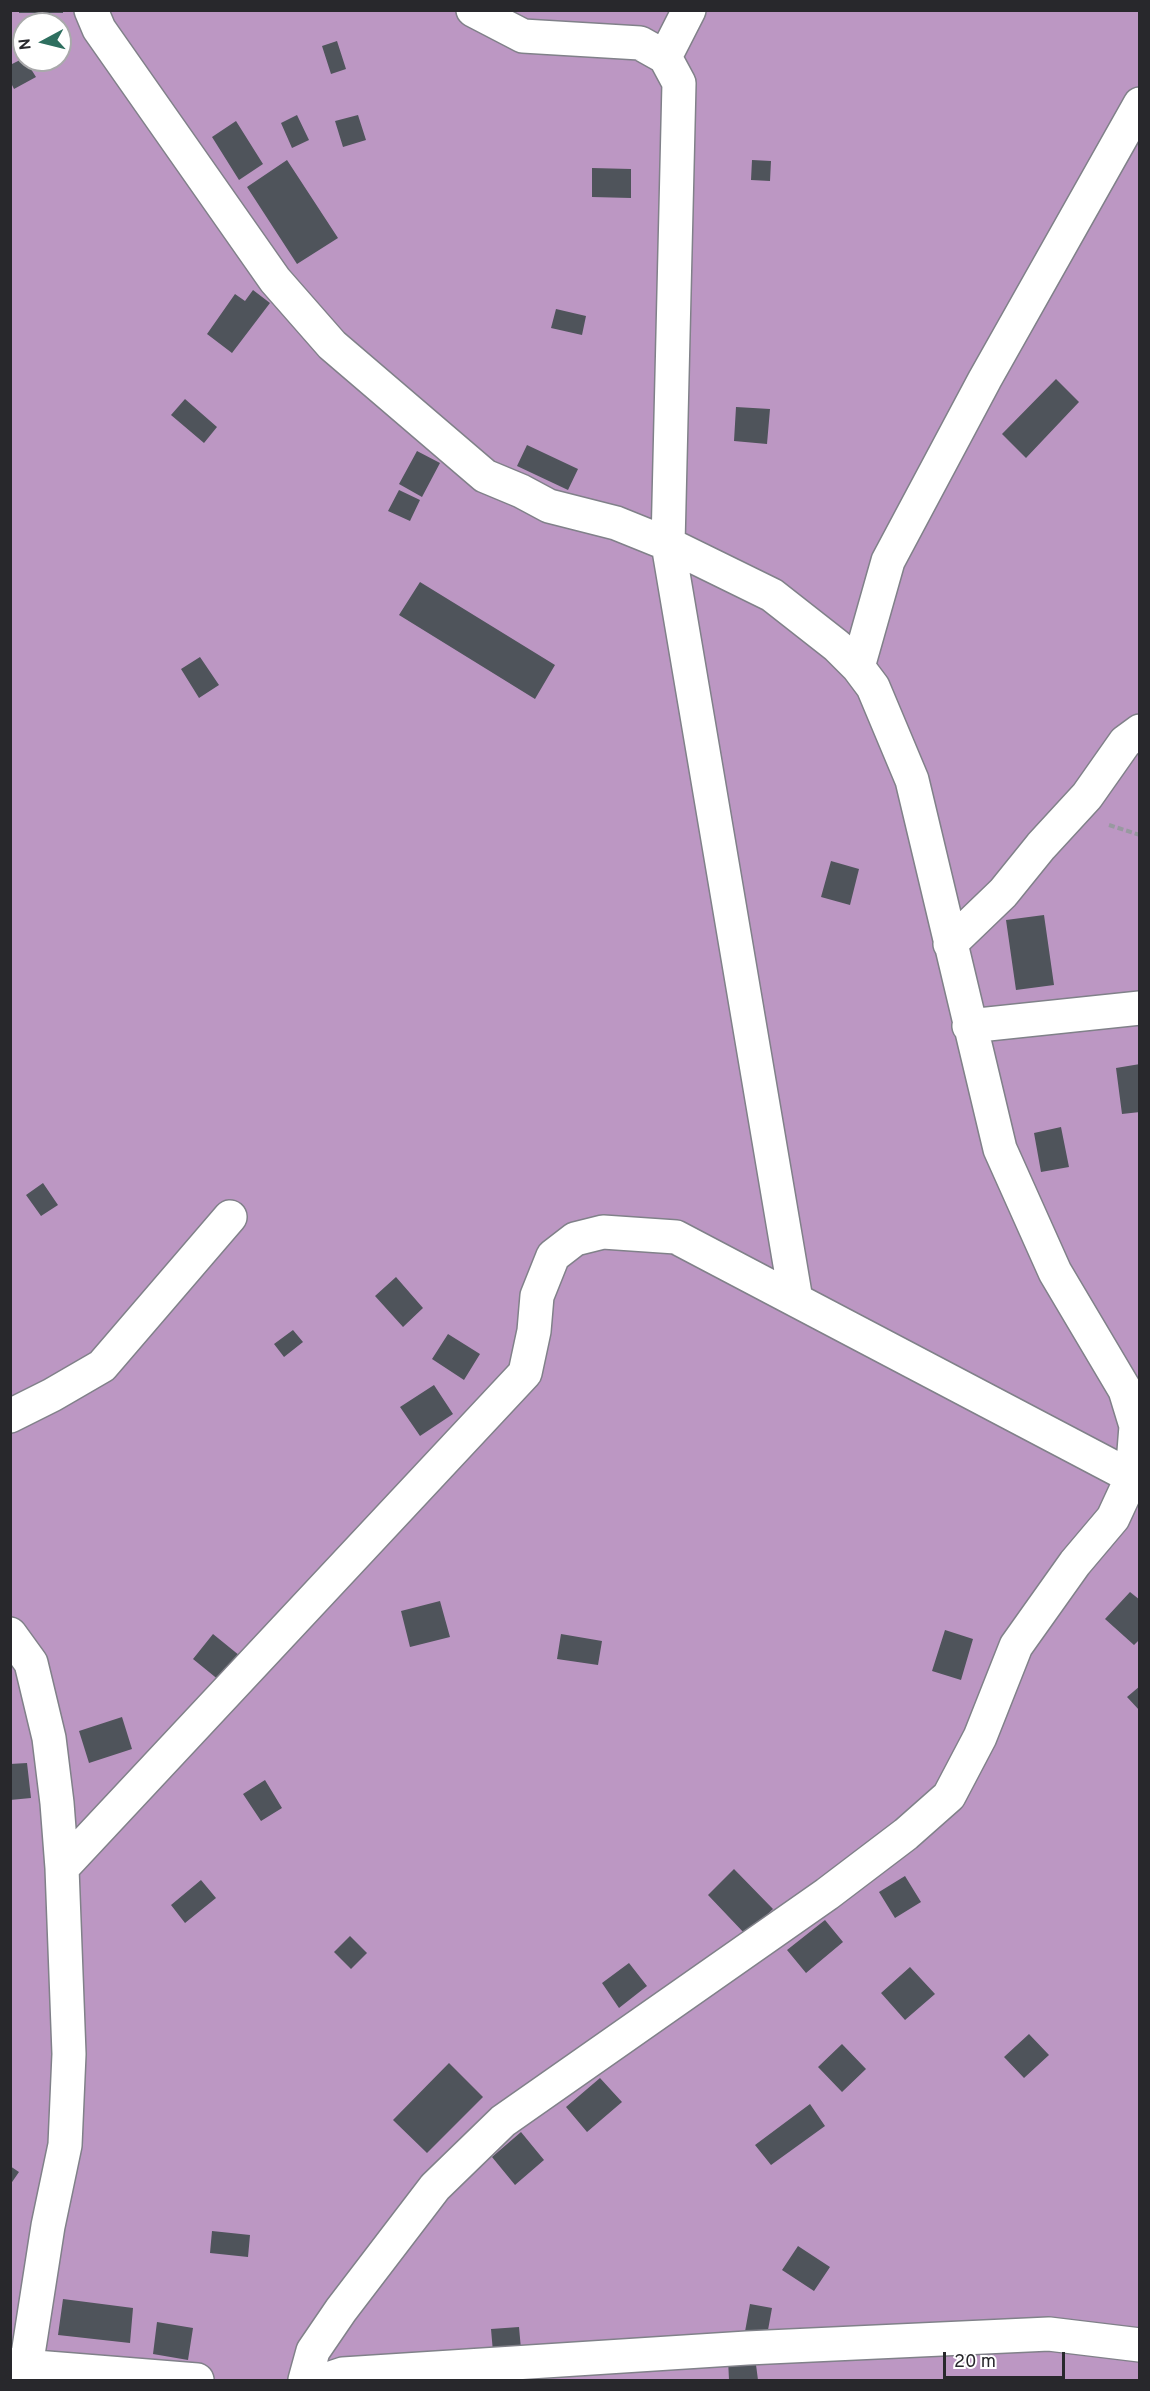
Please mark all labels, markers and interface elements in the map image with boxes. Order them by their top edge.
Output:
north arrow [12,12,72,72]
text: N [15,37,37,51]
scale bar [946,2340,1068,2378]
text: 20 m [954,2351,996,2374]

